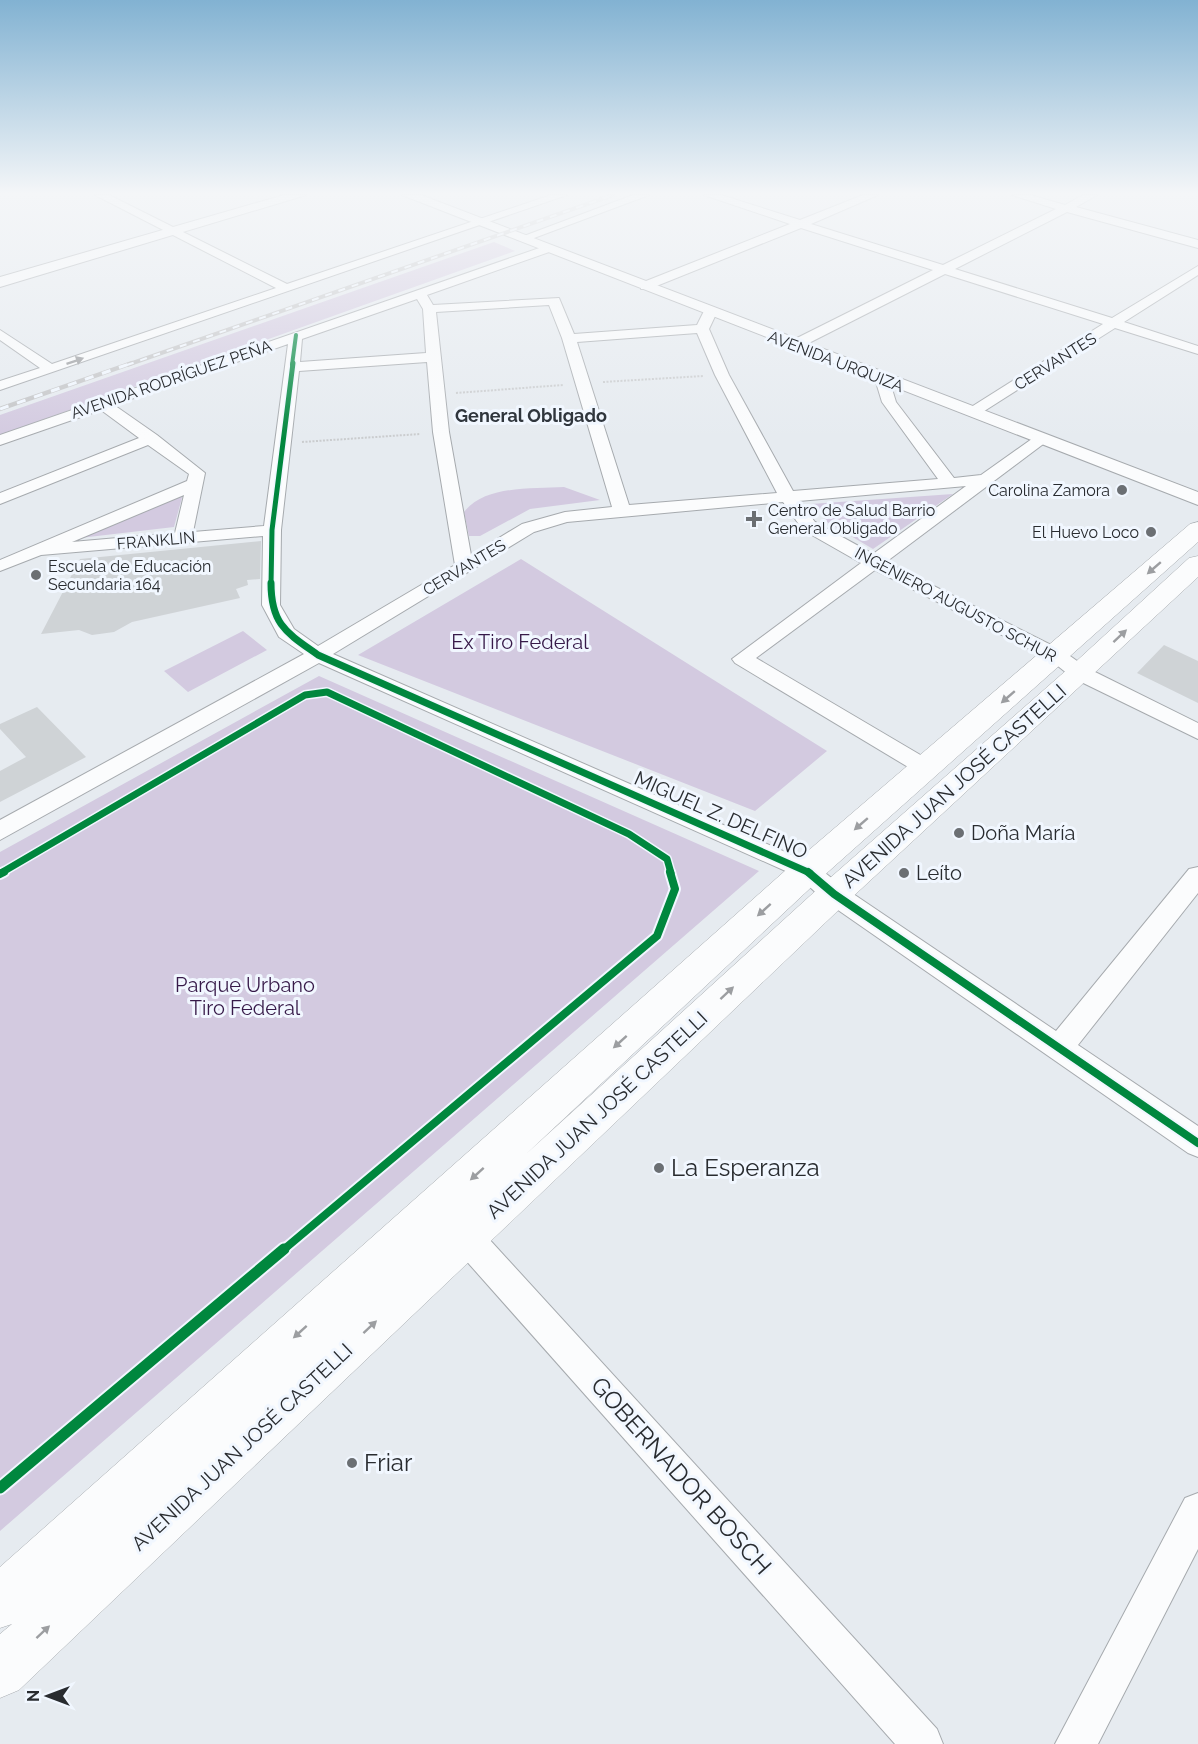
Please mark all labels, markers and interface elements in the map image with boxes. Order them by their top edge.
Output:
street label: AVENIDA URQUIZA [765,327,906,396]
street label: CERVANTES [1011,329,1100,394]
street label: AVENIDA RODRÍGUEZ PEÑA [68,335,274,423]
one-way arrow [66,355,84,365]
district label: General Obligado [455,405,607,426]
place label: Carolina Zamora [988,481,1110,500]
marker: Carolina Zamora [1115,483,1129,497]
place label: Centro de Salud Barrio General Obligado [768,501,935,538]
marker: Centro de Salud Barrio General Obligado [745,510,763,528]
place label: El Huevo Loco [1032,523,1139,542]
marker: El Huevo Loco [1144,525,1158,539]
street label: FRANKLIN [116,528,196,553]
street label: CERVANTES [419,535,509,600]
street label: INGENIERO AUGUSTO SCHUR [852,543,1060,666]
place label: Escuela de Educación Secundaria 164 [48,557,211,594]
one-way arrow [1146,561,1162,574]
marker: Escuela de Educación Secundaria 164 [29,568,43,582]
park label: Ex Tiro Federal [451,630,589,654]
one-way arrow [1112,630,1127,643]
street label: AVENIDA JUAN JOSÉ CASTELLI [837,679,1071,893]
one-way arrow [1001,690,1016,703]
street label: MIGUEL Z. DELFINO [631,766,811,864]
one-way arrow [853,818,869,831]
place label: Doña María [971,821,1075,845]
marker: Doña María [952,826,966,840]
place label: Leíto [916,861,962,885]
marker: Leíto [897,866,911,880]
one-way arrow [757,903,772,916]
park label: Parque Urbano Tiro Federal [175,973,315,1020]
one-way arrow [720,986,735,1000]
street label: AVENIDA JUAN JOSÉ CASTELLI [482,1006,712,1224]
one-way arrow [613,1035,628,1049]
place label: La Esperanza [671,1153,820,1182]
marker: La Esperanza [652,1161,666,1175]
one-way arrow [470,1166,484,1180]
one-way arrow [362,1321,377,1334]
one-way arrow [293,1325,308,1339]
street label: AVENIDA JUAN JOSÉ CASTELLI [127,1338,357,1556]
street label: GOBERNADOR BOSCH [585,1371,778,1580]
place label: Friar [364,1448,413,1477]
marker: Friar [345,1456,359,1470]
one-way arrow [36,1625,50,1639]
north arrow [18,1666,78,1726]
text: N [24,1690,43,1702]

